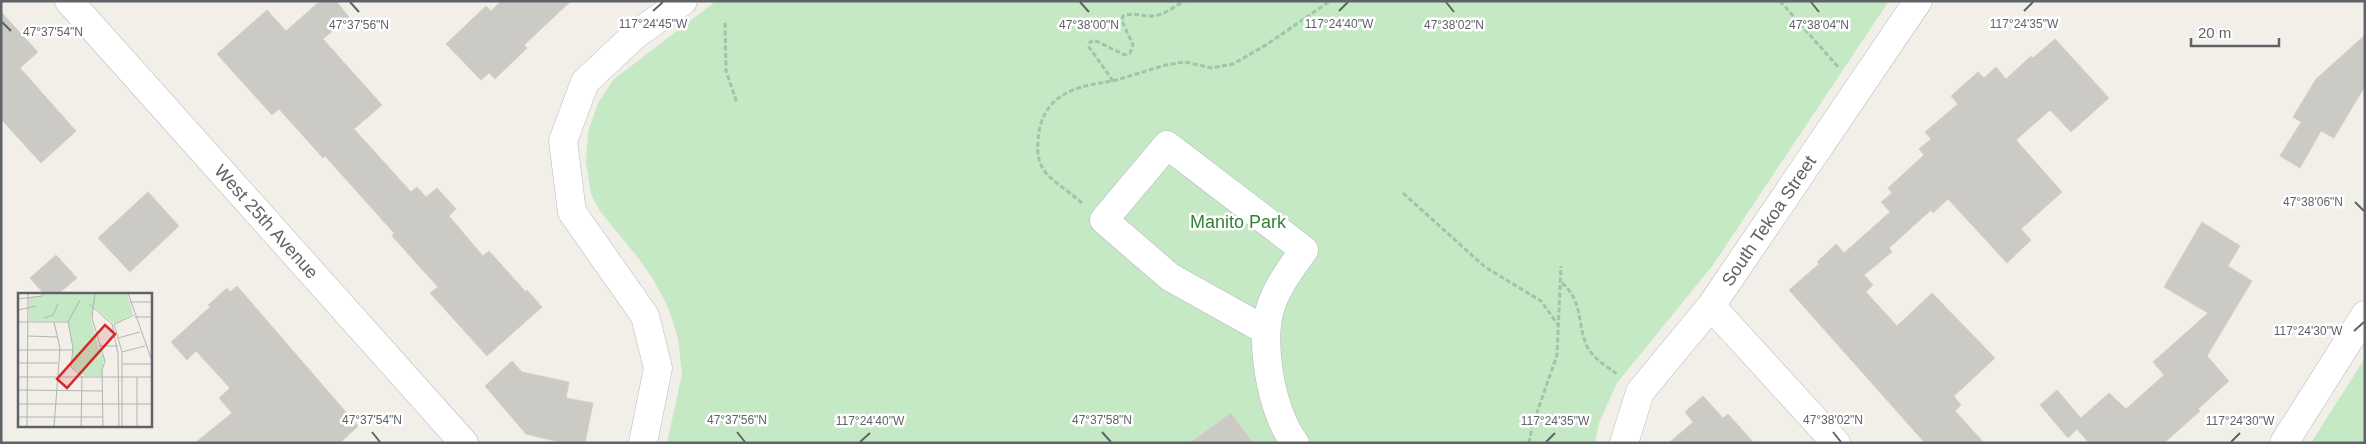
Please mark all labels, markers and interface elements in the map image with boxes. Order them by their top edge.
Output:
scale bar [2191,15,2278,47]
text: 117°24'45"W [619,17,688,31]
text: 117°24'40"W [1305,17,1374,31]
text: 117°24'35"W [1990,17,2059,31]
text: 47°37'56"N [329,18,389,32]
text: 47°38'00"N [1059,18,1119,32]
text: 47°38'02"N [1424,18,1484,32]
text: 47°38'04"N [1789,18,1849,32]
text: 20 m [2198,24,2231,41]
text: 47°37'54"N [23,25,83,39]
street label: South Tekoa Street [1718,152,1820,290]
street label: West 25th Avenue [210,161,322,283]
text: 47°38'06"N [2283,195,2343,209]
park label: Manito Park [1190,212,1287,232]
inset map [18,293,151,426]
text: 117°24'30"W [2274,324,2343,338]
text: 47°37'54"N [342,413,402,427]
text: 47°37'56"N [707,413,767,427]
text: 47°37'58"N [1072,413,1132,427]
text: 47°38'02"N [1803,413,1863,427]
text: 117°24'40"W [836,414,905,428]
text: 117°24'35"W [1521,414,1590,428]
text: 117°24'30"W [2206,414,2275,428]

